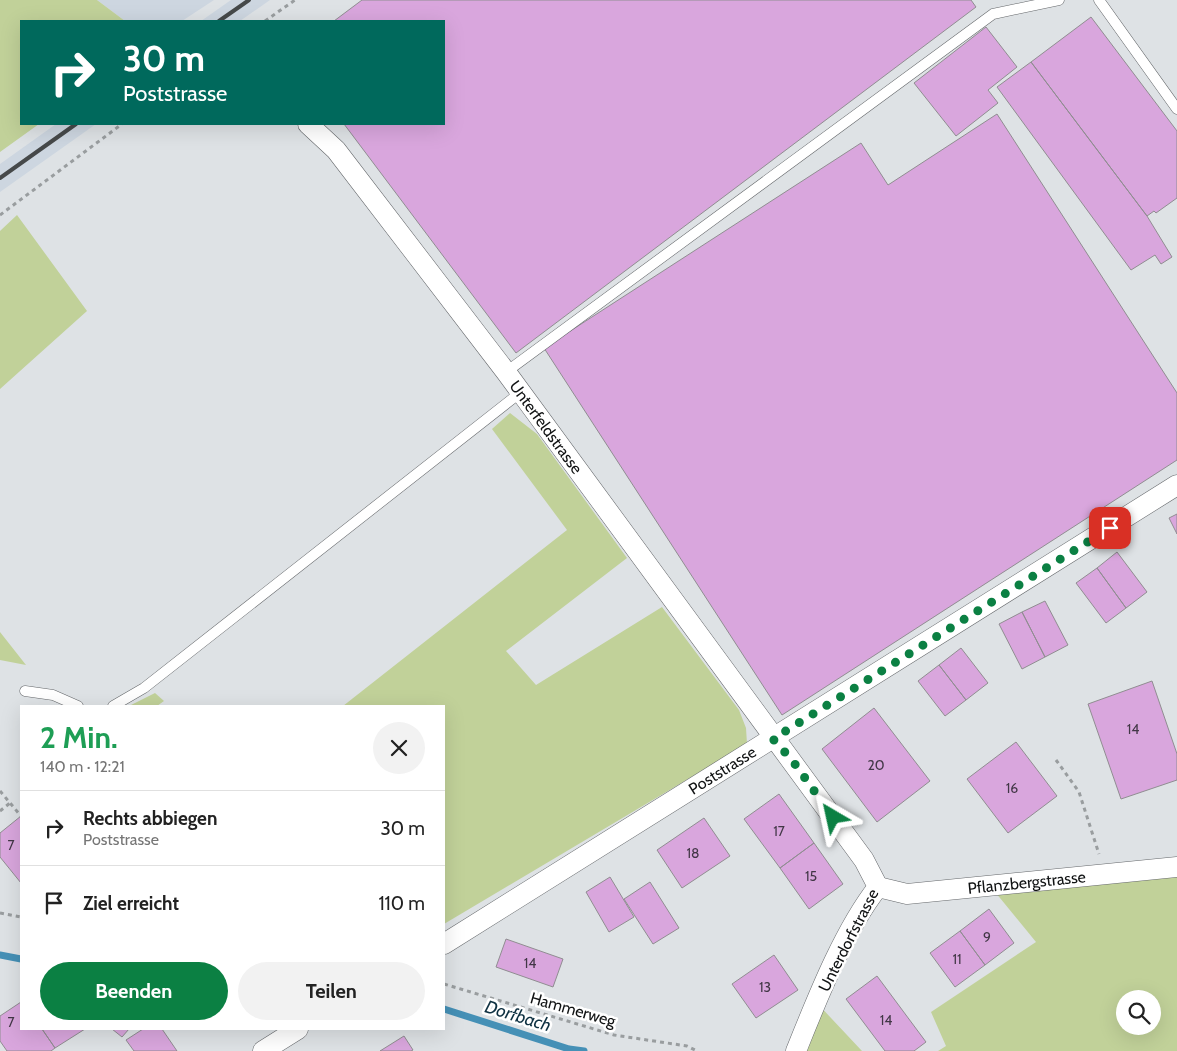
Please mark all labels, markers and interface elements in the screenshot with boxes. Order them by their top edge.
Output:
text: 30 m [123,37,205,80]
icon: right [40,40,105,105]
text: Poststrasse [123,80,227,107]
street label: Unterfeldstrasse [505,377,586,478]
pin [1089,507,1131,549]
icon: arrive [1096,514,1124,542]
text: 2 Min. [40,719,118,756]
house number: 14 [1127,720,1139,738]
button: close [373,722,425,774]
street label: Poststrasse [685,742,759,799]
house number: 20 [867,756,885,774]
text: 140 m · 12:21 [40,757,125,776]
house number: 16 [1006,779,1018,797]
position arrow [806,790,858,842]
text: Rechts abbiegen [83,807,217,830]
icon: right [40,814,68,842]
text: 30 m [381,817,425,840]
house number: 17 [773,822,785,840]
text: Poststrasse [83,830,159,849]
house number: 7 [7,836,15,854]
house number: 18 [686,844,700,862]
house number: 15 [805,867,817,885]
street label: Pflanzbergstrasse [967,867,1087,898]
street label: Unterdorfstrasse [814,886,882,995]
icon: arrive [40,889,68,917]
text: Ziel erreicht [83,892,179,915]
text: 110 m [378,892,425,915]
house number: 9 [983,928,991,946]
house number: 11 [952,950,962,968]
house number: 14 [524,954,536,972]
button: Beenden [40,962,228,1020]
button: Teilen [238,962,425,1020]
house number: 13 [759,978,771,996]
street label: Hammerweg [528,988,619,1031]
map controls [1116,990,1161,1035]
button: search [1116,990,1161,1035]
water label: Dorfbach [482,996,554,1036]
house number: 14 [880,1011,892,1029]
house number: 7 [7,1013,15,1031]

